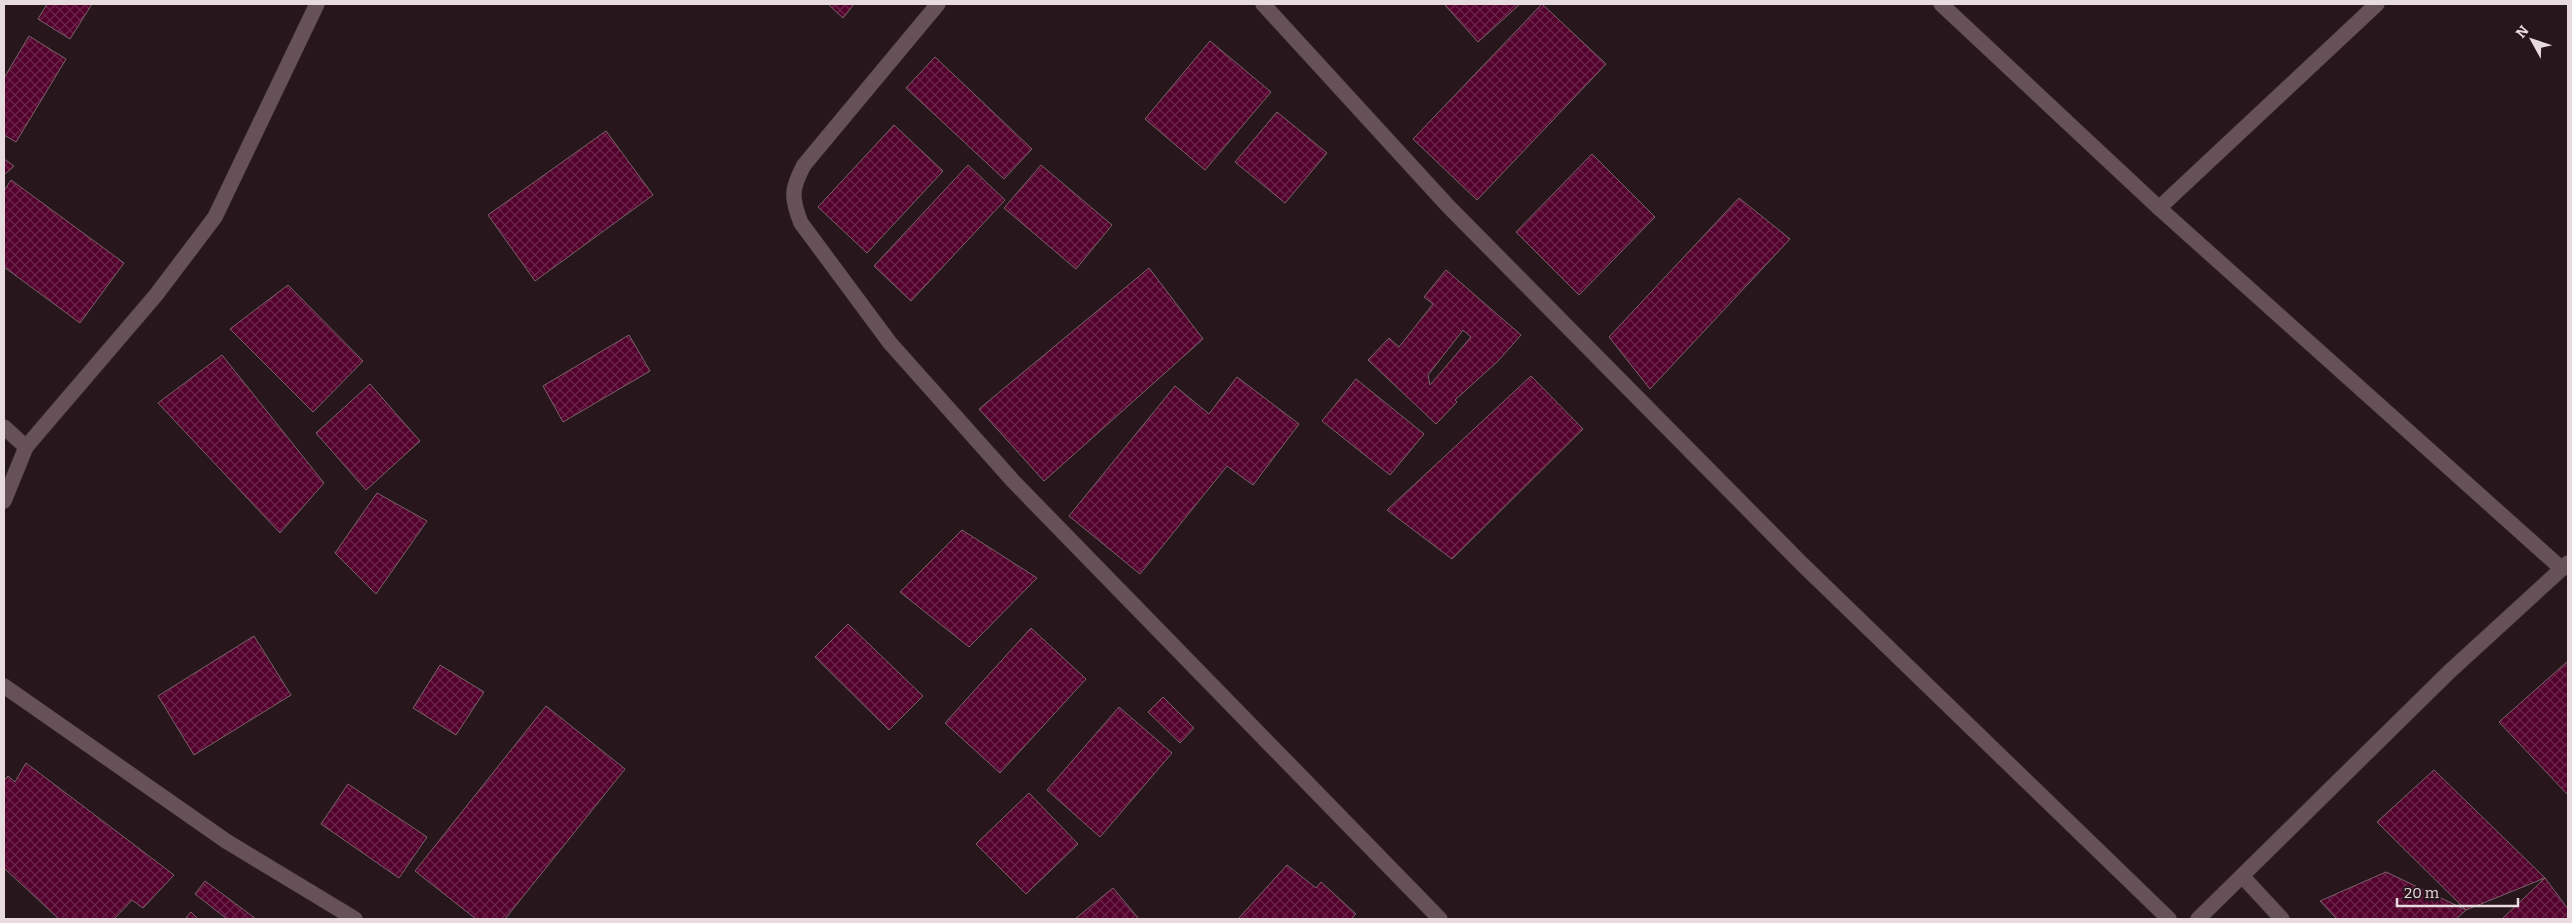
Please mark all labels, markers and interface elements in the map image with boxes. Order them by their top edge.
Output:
north arrow [2507,15,2557,65]
text: N [2512,22,2533,42]
scale bar [2397,876,2518,908]
text: 20 m [2404,884,2440,902]

